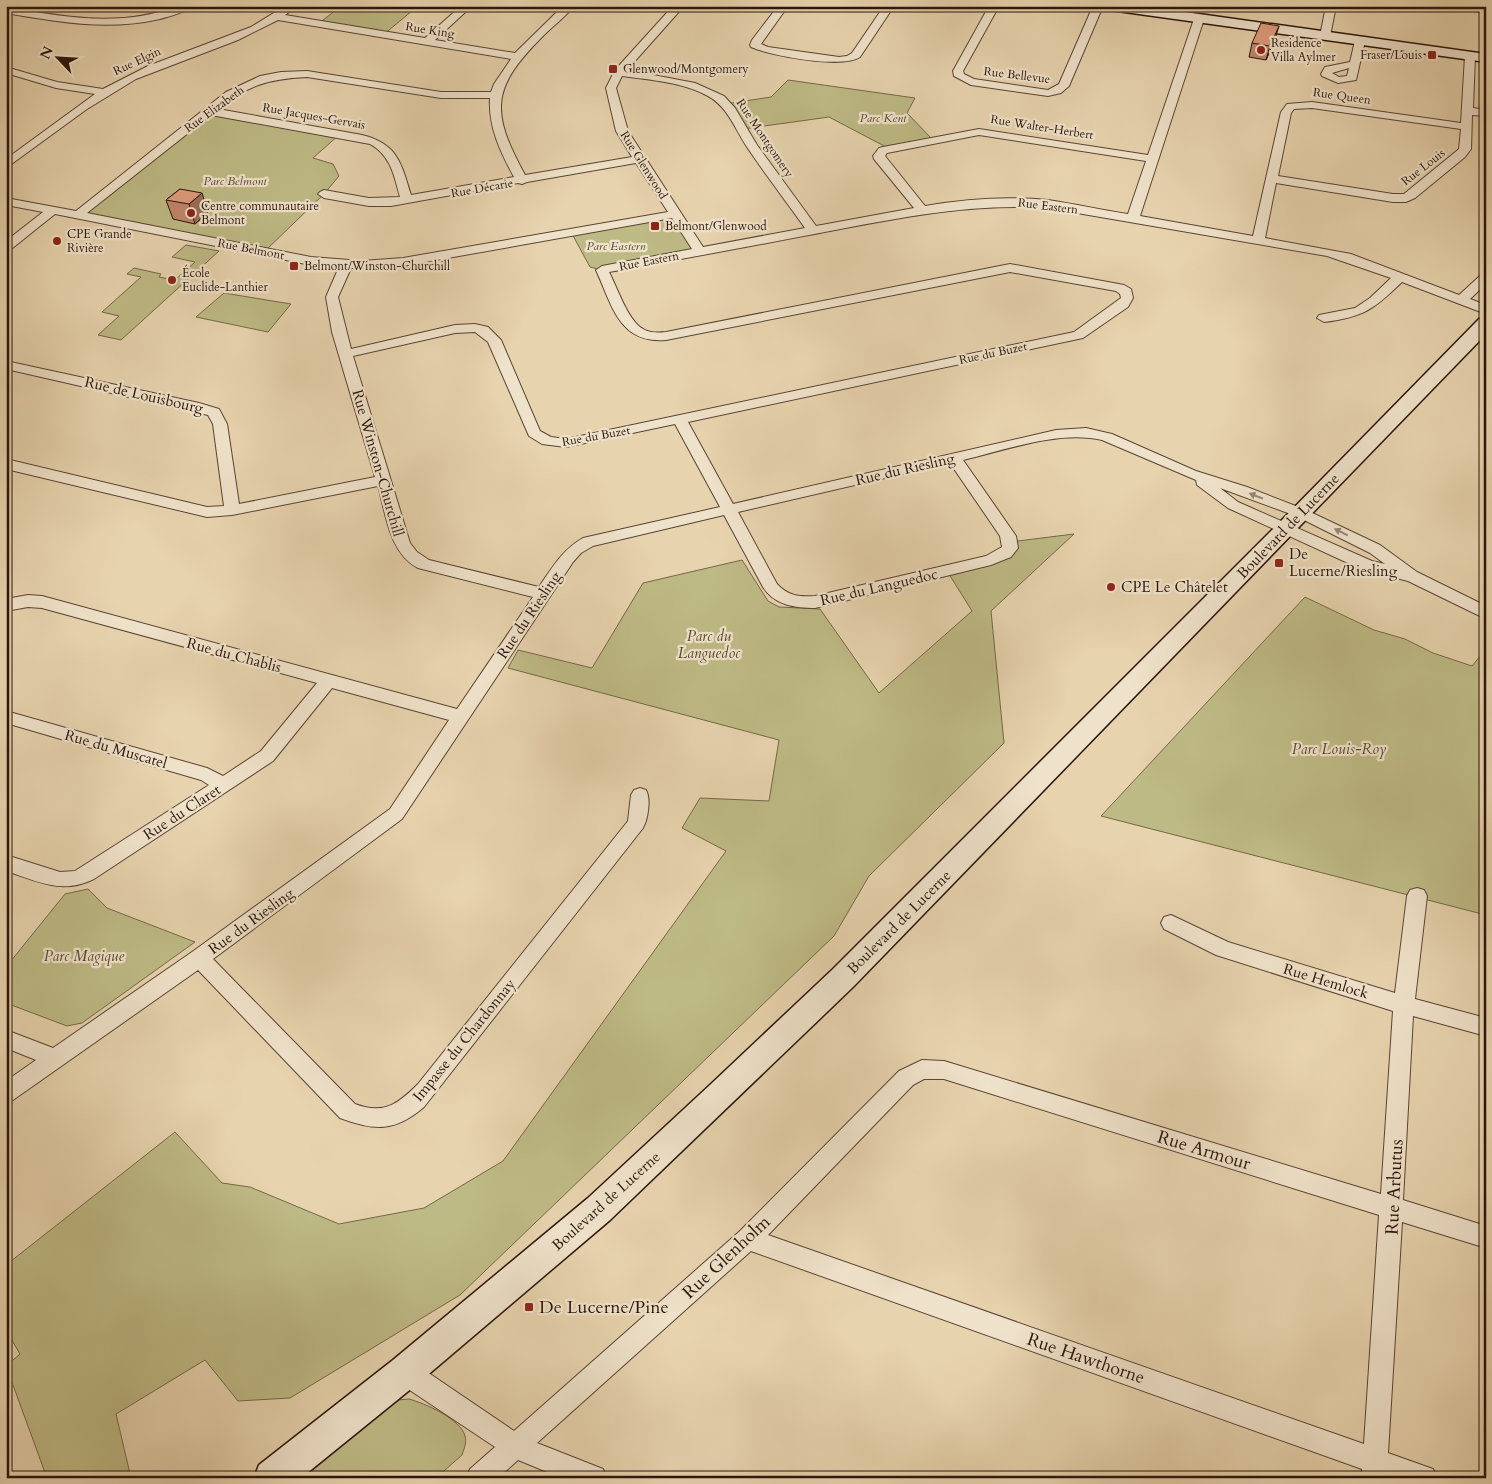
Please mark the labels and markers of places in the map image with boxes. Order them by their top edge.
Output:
place label: Residence Villa Aylmer [1271,35,1336,65]
marker: Residence Villa Aylmer [1255,44,1267,56]
place label: Fraser/Louis [1360,47,1422,63]
marker: Fraser/Louis [1426,49,1438,61]
place label: Glenwood/Montgomery [623,61,749,77]
marker: Glenwood/Montgomery [607,63,619,75]
place label: Centre communautaire Belmont [201,198,319,228]
marker: Centre communautaire Belmont [185,207,197,219]
place label: Belmont/Glenwood [665,218,767,234]
marker: Belmont/Glenwood [649,220,661,232]
place label: CPE Grande Rivière [67,226,132,256]
marker: CPE Grande Rivière [51,235,63,247]
place label: Belmont/Winston-Churchill [304,258,450,274]
marker: Belmont/Winston-Churchill [288,260,300,272]
place label: École Euclide-Lanthier [182,264,269,295]
marker: École Euclide-Lanthier [166,274,178,286]
place label: De Lucerne/Riesling [1289,544,1398,581]
marker: De Lucerne/Riesling [1273,557,1285,569]
place label: CPE Le Châtelet [1121,577,1228,597]
marker: CPE Le Châtelet [1105,581,1117,593]
place label: De Lucerne/Pine [539,1295,669,1320]
marker: De Lucerne/Pine [523,1301,535,1313]

